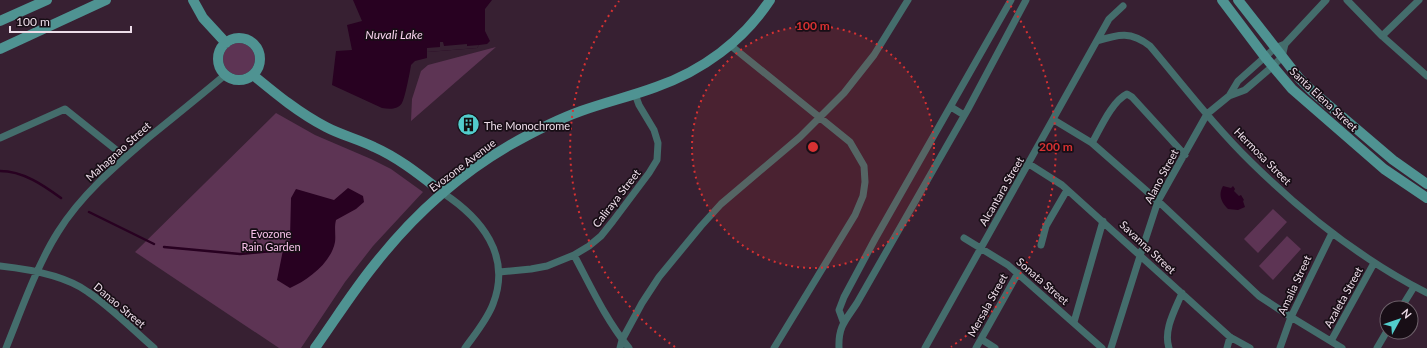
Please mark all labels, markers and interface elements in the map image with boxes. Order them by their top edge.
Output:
scale bar [10,8,131,34]
text: 100 m [16,14,50,29]
text: 100 m [796,18,830,33]
water label: Nuvali Lake [365,27,423,42]
street label: Santa Elena Street [1287,64,1361,134]
building icon: The Monochrome [456,112,482,138]
street label: Mahagnao Street [83,119,153,183]
place label: The Monochrome [484,119,570,132]
street label: Hermosa Street [1232,125,1294,187]
street label: Evozone Avenue [426,136,498,194]
text: 200 m [1039,139,1073,154]
centre of rings [806,140,820,154]
street label: Alano Street [1141,147,1181,205]
street label: Alcantara Street [976,154,1026,228]
street label: Caliraya Street [589,166,643,230]
street label: Savanna Street [1117,218,1179,276]
park label: Evozone Rain Garden [241,227,301,253]
street label: Amalia Street [1274,253,1314,317]
street label: Sonata Street [1014,255,1072,307]
street label: Azaleta Street [1321,264,1365,330]
street label: Mersala Street [964,271,1010,339]
street label: Danao Street [92,280,148,330]
north arrow [1379,300,1419,340]
text: N [1399,306,1415,321]

